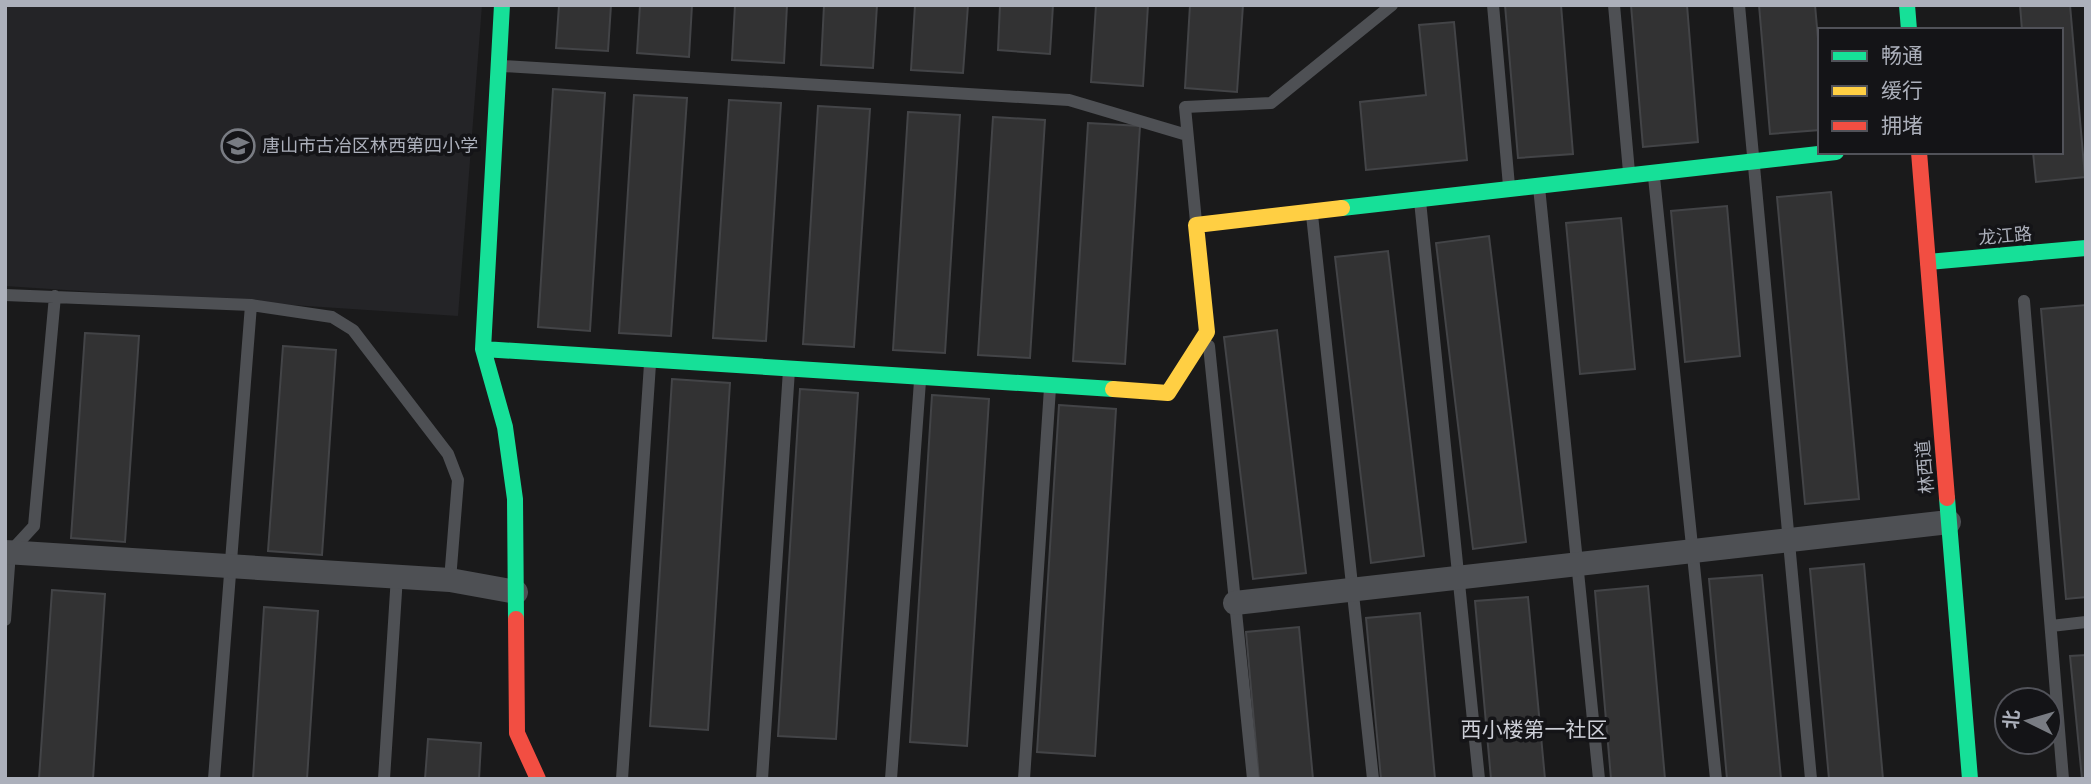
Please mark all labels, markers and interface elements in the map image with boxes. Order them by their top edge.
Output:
legend [1818,28,2063,154]
text: 畅通 [1881,43,1923,67]
text: 缓行 [1881,78,1923,102]
text: 拥堵 [1881,113,1923,137]
school or university icon: 唐山市古冶区林西第四小学 [219,127,257,165]
place label: 唐山市古冶区林西第四小学 [262,135,478,156]
street label: 龙江路 [1977,223,2033,248]
street label: 林西道 [1912,439,1937,495]
north arrow [1993,686,2063,756]
text: 北 [1999,709,2023,730]
district label: 西小楼第一社区 [1461,717,1608,741]

